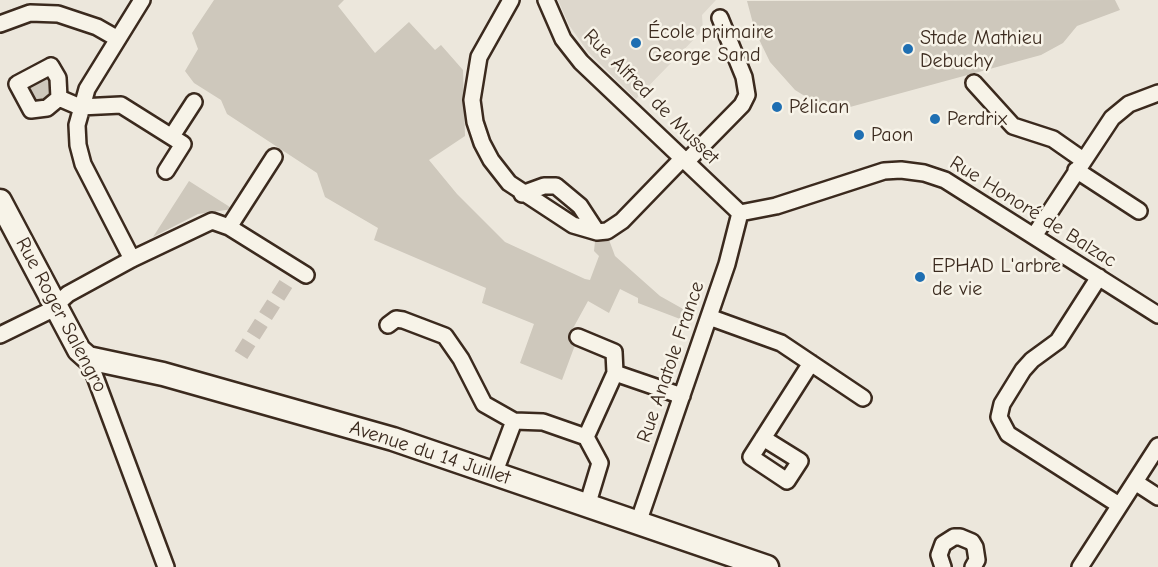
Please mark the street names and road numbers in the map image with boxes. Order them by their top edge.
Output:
street label: Rue Alfred de Musset [578,24,724,170]
street label: Rue Honoré de Balzac [945,151,1121,273]
street label: Rue Roger Salengro [10,233,112,397]
street label: Rue Anatole France [632,278,710,446]
street label: Avenue du 14 Juillet [347,416,513,490]

